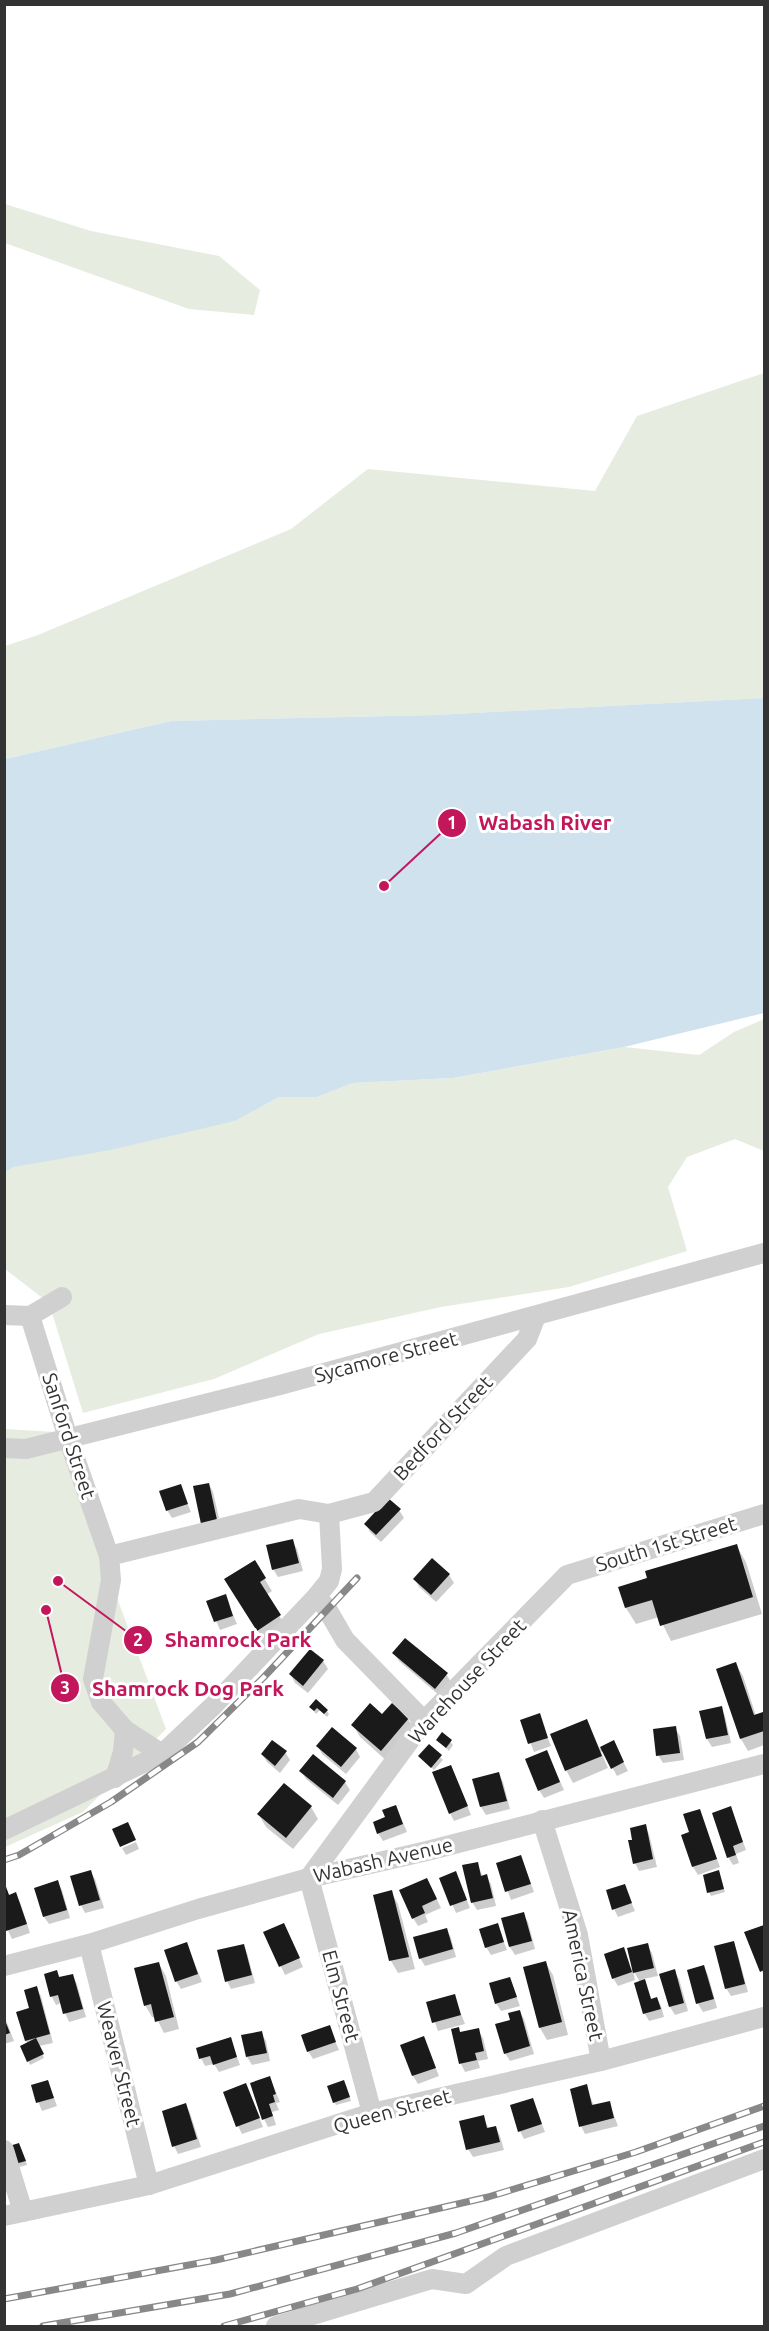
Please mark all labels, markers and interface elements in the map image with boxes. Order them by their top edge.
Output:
callout: Wabash River [437,803,624,842]
text: Wabash River [479,810,612,834]
text: 1 [447,812,457,832]
street label: Sycamore Street [312,1326,460,1387]
street label: Sanford Street [38,1370,101,1502]
street label: Bedford Street [388,1371,497,1485]
street label: South 1st Street [593,1511,739,1576]
street label: Warehouse Street [403,1614,530,1748]
callout: Shamrock Park [123,1620,323,1659]
text: Shamrock Park [165,1627,312,1651]
text: 2 [133,1629,143,1649]
callout: Shamrock Dog Park [50,1669,296,1708]
text: Shamrock Dog Park [92,1676,284,1700]
text: 3 [60,1677,70,1697]
street label: Wabash Avenue [311,1832,455,1887]
street label: America Street [558,1907,609,2043]
street label: Elm Street [318,1947,365,2044]
street label: Weaver Street [93,1999,146,2129]
street label: Queen Street [331,2084,453,2137]

